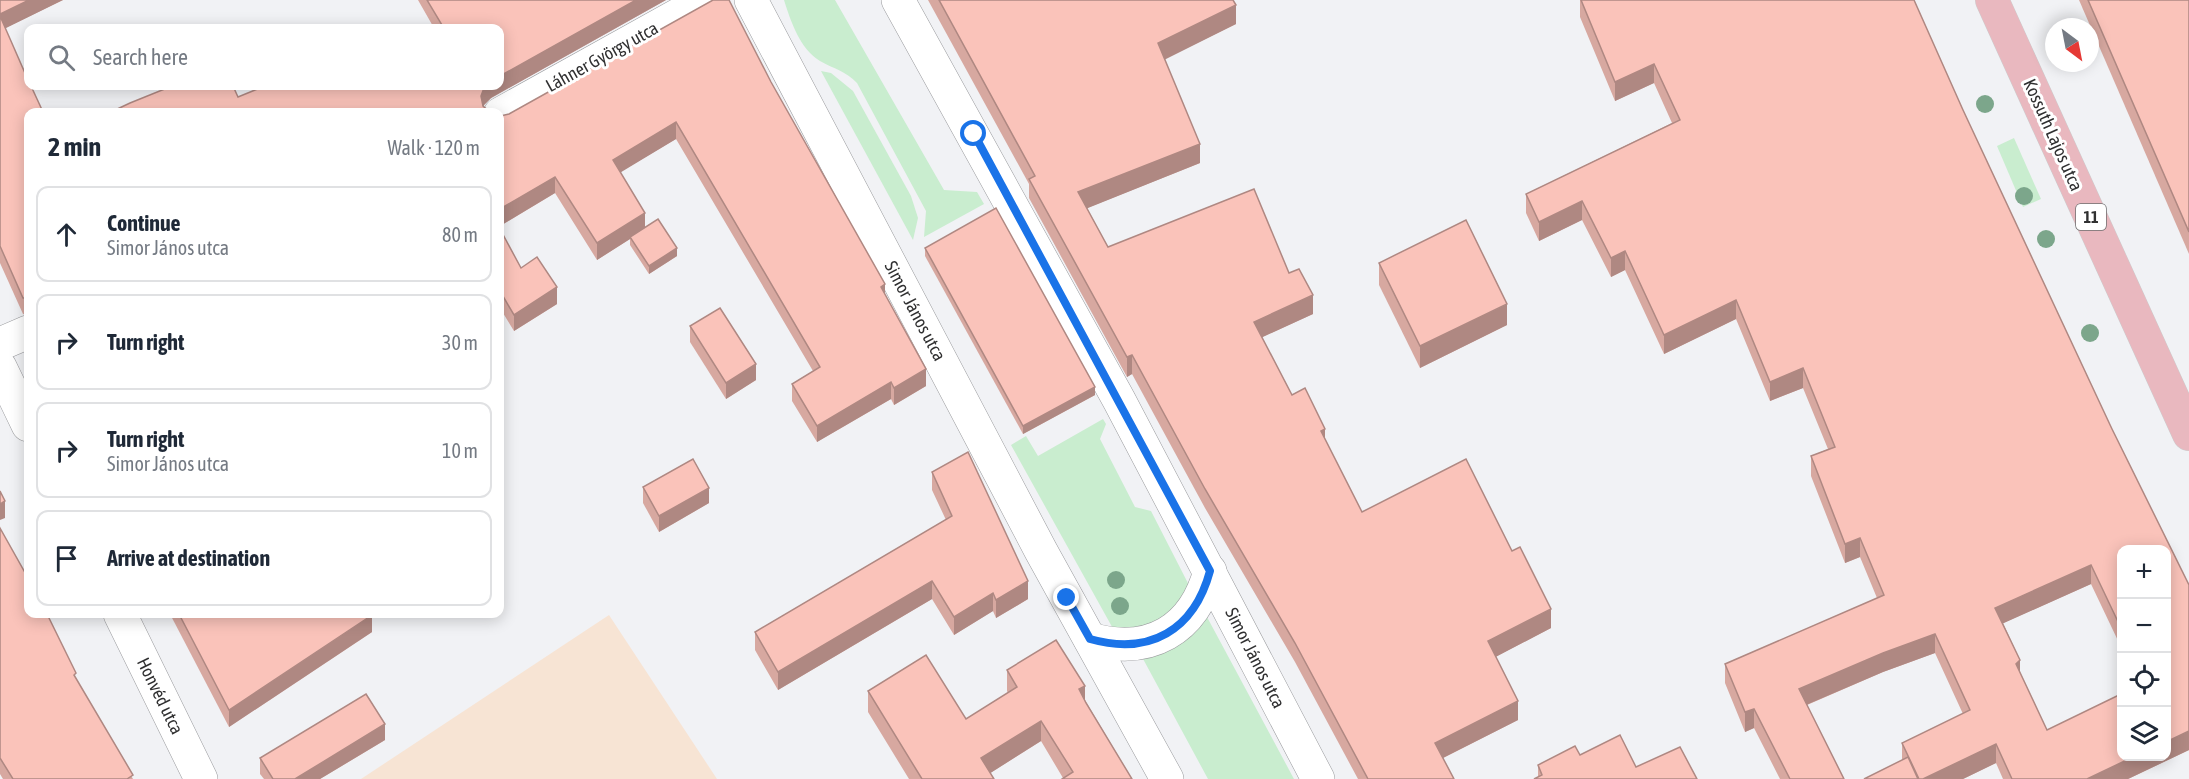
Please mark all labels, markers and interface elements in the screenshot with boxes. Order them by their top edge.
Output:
street label: Láhner György utca [542,17,662,96]
north arrow [2045,18,2099,72]
search box [24,24,504,90]
icon: search [45,41,78,74]
text: Search here [93,44,188,70]
street label: Kossuth Lajos utca [2019,76,2087,194]
route start [960,120,986,146]
text: 2 min [48,132,101,162]
text: Walk · 120 m [388,136,480,159]
road number: 11 [2076,204,2106,230]
text: Continue [107,210,181,236]
icon: ahead [50,218,83,251]
text: 80 m [442,223,478,246]
text: Simor János utca [107,236,229,259]
street label: Simor János utca [880,257,950,364]
icon: right [50,326,83,359]
text: Turn right [107,329,184,355]
text: 30 m [442,331,478,354]
text: Turn right [107,426,184,452]
icon: right [50,434,83,467]
text: 10 m [442,439,478,462]
text: Simor János utca [107,452,229,475]
icon: arrive [50,542,83,575]
text: Arrive at destination [107,545,270,571]
map controls [2117,545,2171,761]
button: + [2117,545,2171,599]
route end [1053,584,1079,610]
button: − [2117,599,2171,653]
street label: Simor János utca [1221,604,1290,711]
button: locate [2117,653,2171,707]
street label: Honvéd utca [133,654,188,738]
button: layers [2117,707,2171,761]

